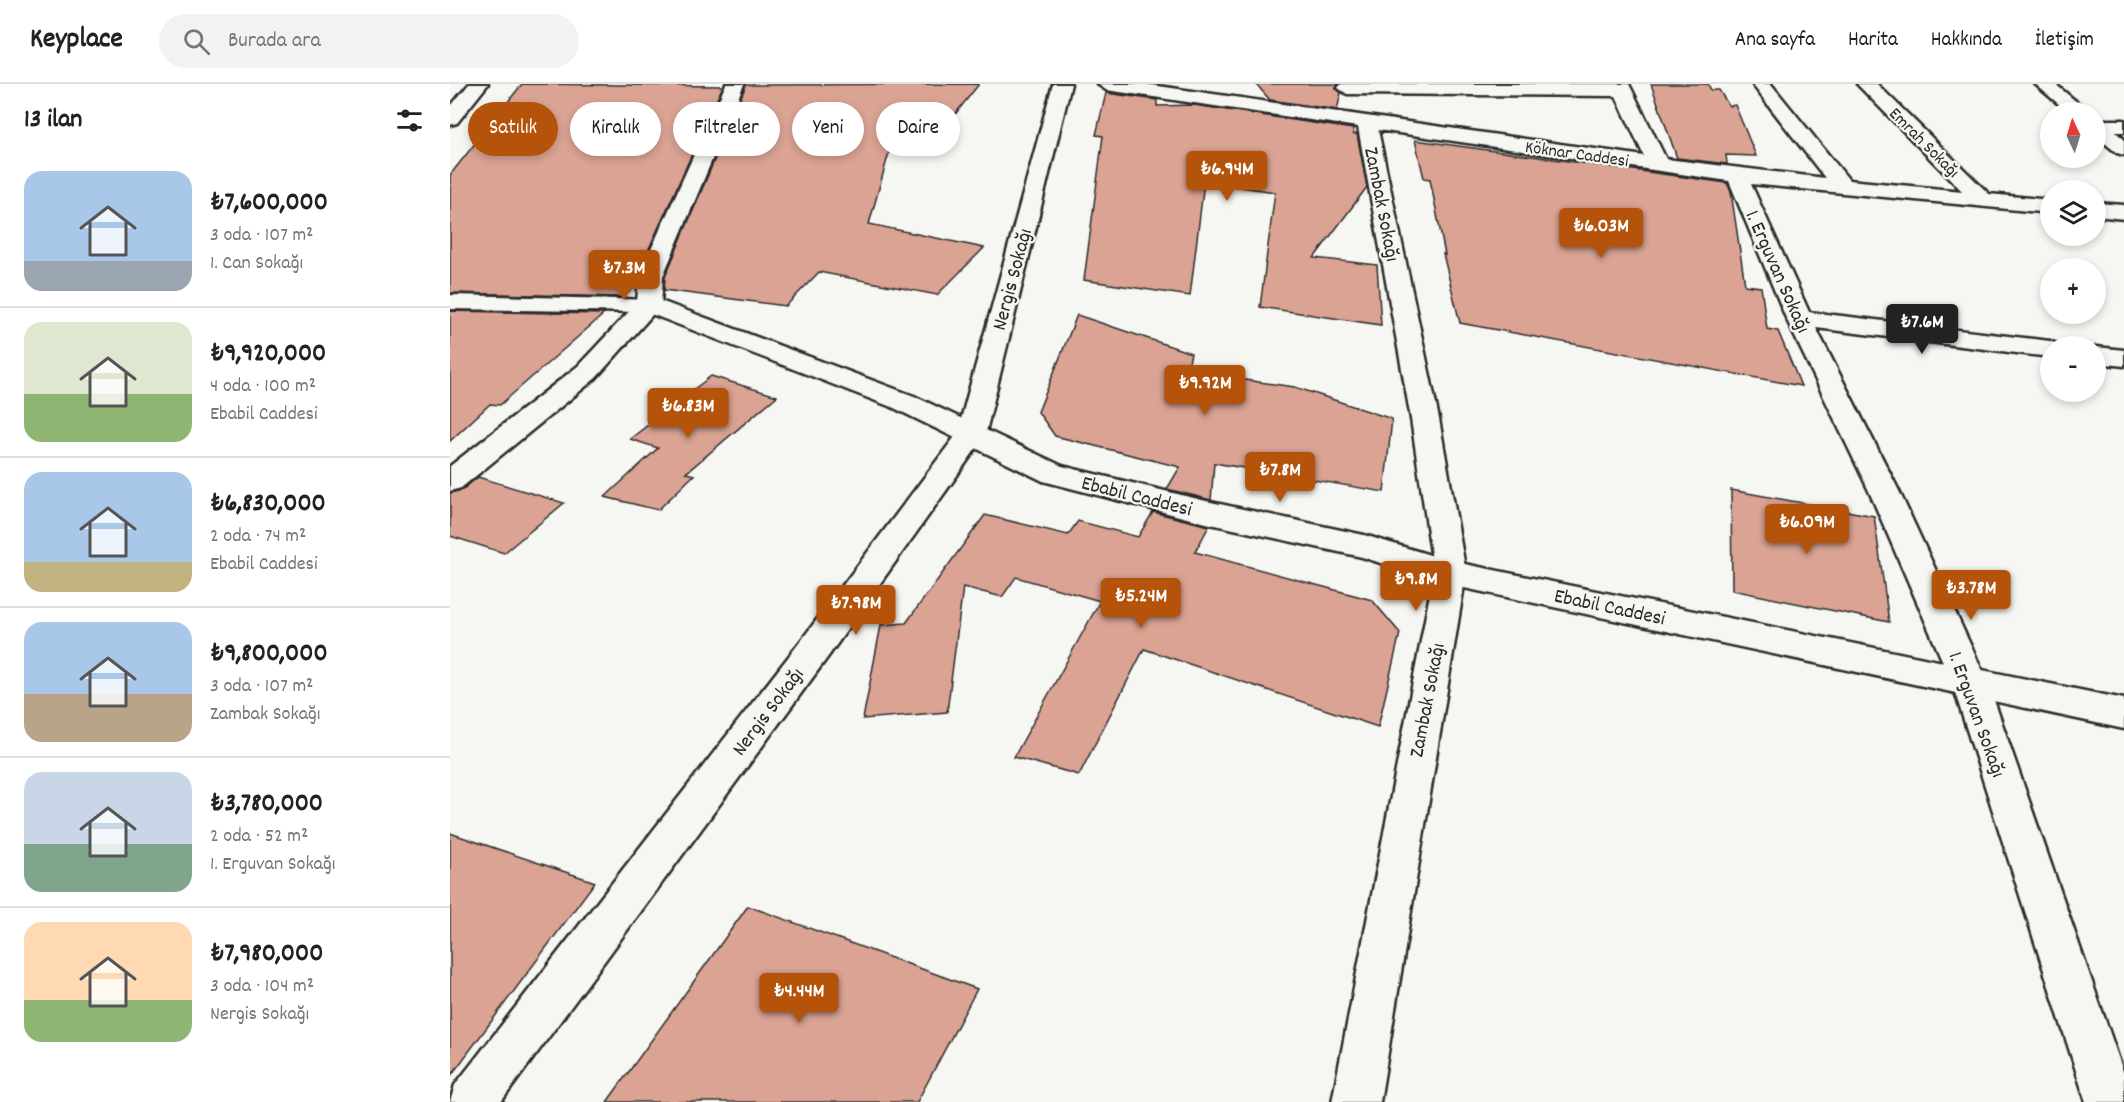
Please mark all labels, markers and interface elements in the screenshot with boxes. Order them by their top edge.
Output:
search box [159,14,579,68]
text: Keyplace [30,21,123,61]
icon: search [180,25,213,58]
text: Burada ara [228,26,321,57]
text: Ana sayfa [1735,26,1815,56]
text: Harita [1848,26,1898,56]
text: Hakkında [1931,26,2002,56]
text: İletişim [2035,26,2094,56]
text: 13 ilan [24,102,82,139]
chip: Satılık [468,102,558,156]
chip: Kiralık [570,102,661,156]
chip: Filtreler [673,102,780,156]
chip: Yeni [792,102,864,156]
chip: Daire [876,102,960,156]
north arrow [2040,102,2106,168]
map controls [2040,102,2106,402]
street label: Emrah Sokağı [1882,103,1964,185]
icon: filters [393,104,426,137]
street label: Köknar Caddesi [1523,136,1630,175]
street label: Zambak Sokağı [1354,145,1406,264]
pin: ₺6.94M [1178,151,1276,202]
text: ₺6.94M [1200,156,1254,184]
button: layers [2040,180,2106,246]
text: ₺7,600,000 [210,185,328,222]
icon: home [72,195,144,267]
street label: 1. Erguvan Sokağı [1736,206,1817,338]
pin: ₺6.03M [1552,208,1650,259]
text: ₺6.03M [1573,213,1629,241]
text: 3 oda · 107 m² [210,222,313,250]
street label: Nergis Sokağı [986,226,1042,334]
text: 1. Can Sokağı [210,250,303,278]
pin: ₺7.3M [582,250,666,301]
text: ₺7.3M [603,255,645,283]
button: + [2040,258,2106,324]
pin: ₺7.6M [1880,304,1964,355]
text: ₺7.6M [1900,309,1944,337]
text: ₺9,920,000 [210,336,326,373]
button: − [2040,336,2106,402]
icon: home [72,346,144,418]
pin: ₺9.92M [1156,365,1254,416]
text: ₺9.92M [1178,370,1232,398]
text: 4 oda · 100 m² [210,373,316,401]
pin: ₺6.83M [639,388,737,439]
text: ₺6.83M [662,393,714,421]
text: Ebabil Caddesi [210,401,318,429]
pin: ₺7.8M [1238,452,1322,503]
text: ₺7.8M [1259,457,1301,485]
street label: Ebabil Caddesi [1078,470,1195,526]
text: ₺6,830,000 [210,486,326,523]
icon: home [72,496,144,568]
pin: ₺6.09M [1758,504,1856,555]
text: ₺6.09M [1779,509,1835,537]
text: 2 oda · 74 m² [210,523,306,551]
text: Ebabil Caddesi [210,551,318,579]
pin: ₺9.8M [1374,561,1458,612]
text: ₺9.8M [1394,566,1438,594]
pin: ₺3.78M [1922,570,2020,621]
text: ₺3.78M [1946,575,1996,603]
pin: ₺5.24M [1092,578,1190,629]
text: ₺5.24M [1115,583,1167,611]
street label: Ebabil Caddesi [1551,583,1668,635]
pin: ₺7.98M [807,585,905,636]
text: ₺7.98M [830,590,882,618]
text: ₺9,800,000 [210,636,328,673]
street label: Zambak Sokağı [1403,641,1455,760]
icon: home [72,646,144,718]
street label: 1. Erguvan Sokağı [1939,648,2012,782]
street label: Nergis Sokağı [726,662,813,763]
text: 3 oda · 107 m² [210,673,313,701]
text: Zambak Sokağı [210,701,321,729]
text: ₺3,780,000 [210,786,323,823]
icon: home [72,796,144,868]
text: 2 oda · 52 m² [210,823,308,851]
text: 1. Erguvan Sokağı [210,851,335,879]
text: ₺7,980,000 [210,936,323,973]
icon: home [72,946,144,1018]
text: 3 oda · 104 m² [210,973,314,1001]
pin: ₺4.44M [750,973,848,1024]
text: ₺4.44M [773,978,825,1006]
text: Nergis Sokağı [210,1001,309,1029]

